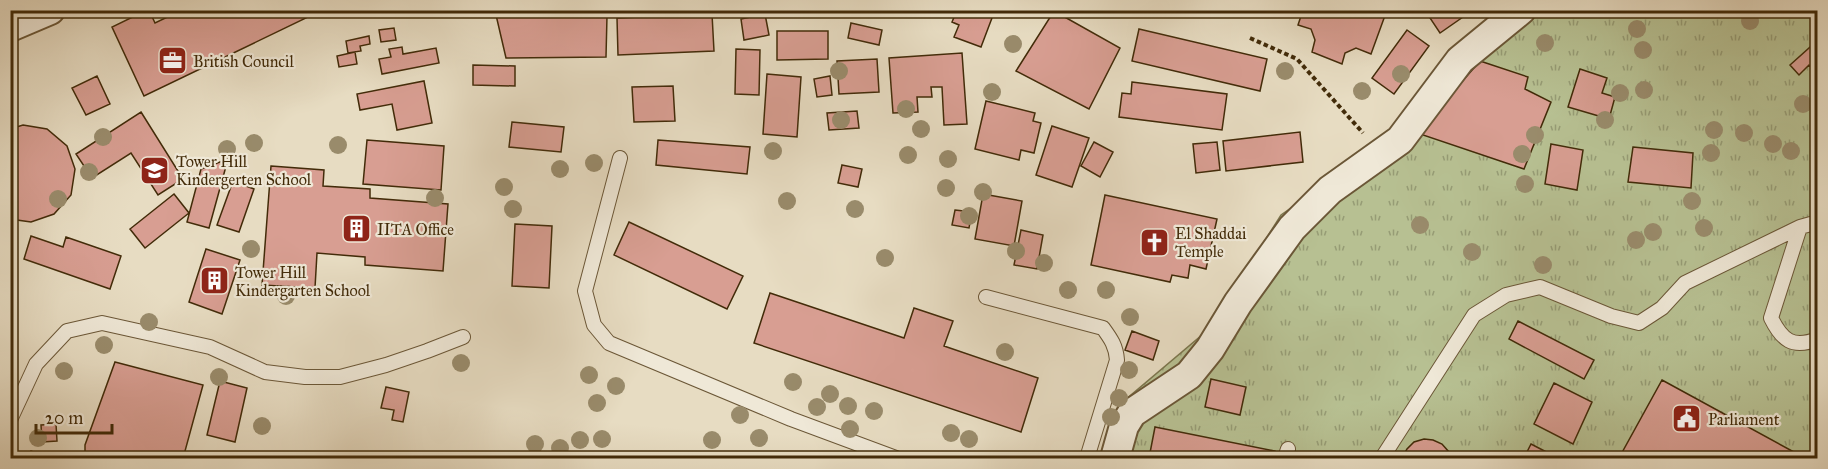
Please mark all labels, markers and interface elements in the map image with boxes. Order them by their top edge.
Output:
office icon: British Council [156,45,188,77]
place label: British Council [193,52,294,71]
place label: Tower Hill Kindergerten School [176,152,312,190]
school or university icon: Tower Hill Kindergerten School [139,154,171,186]
building icon: IITA Office [340,213,372,245]
place label: IITA Office [377,220,454,239]
place label: El Shaddai Temple [1175,224,1247,261]
church icon: El Shaddai Temple [1138,226,1170,258]
place label: Tower Hill Kindergarten School [235,263,371,301]
building icon: Tower Hill Kindergarten School [198,265,230,297]
scale bar [36,397,112,435]
public building icon: Parliament [1671,403,1703,435]
text: 20 m [45,407,83,429]
place label: Parliament [1708,410,1780,429]

